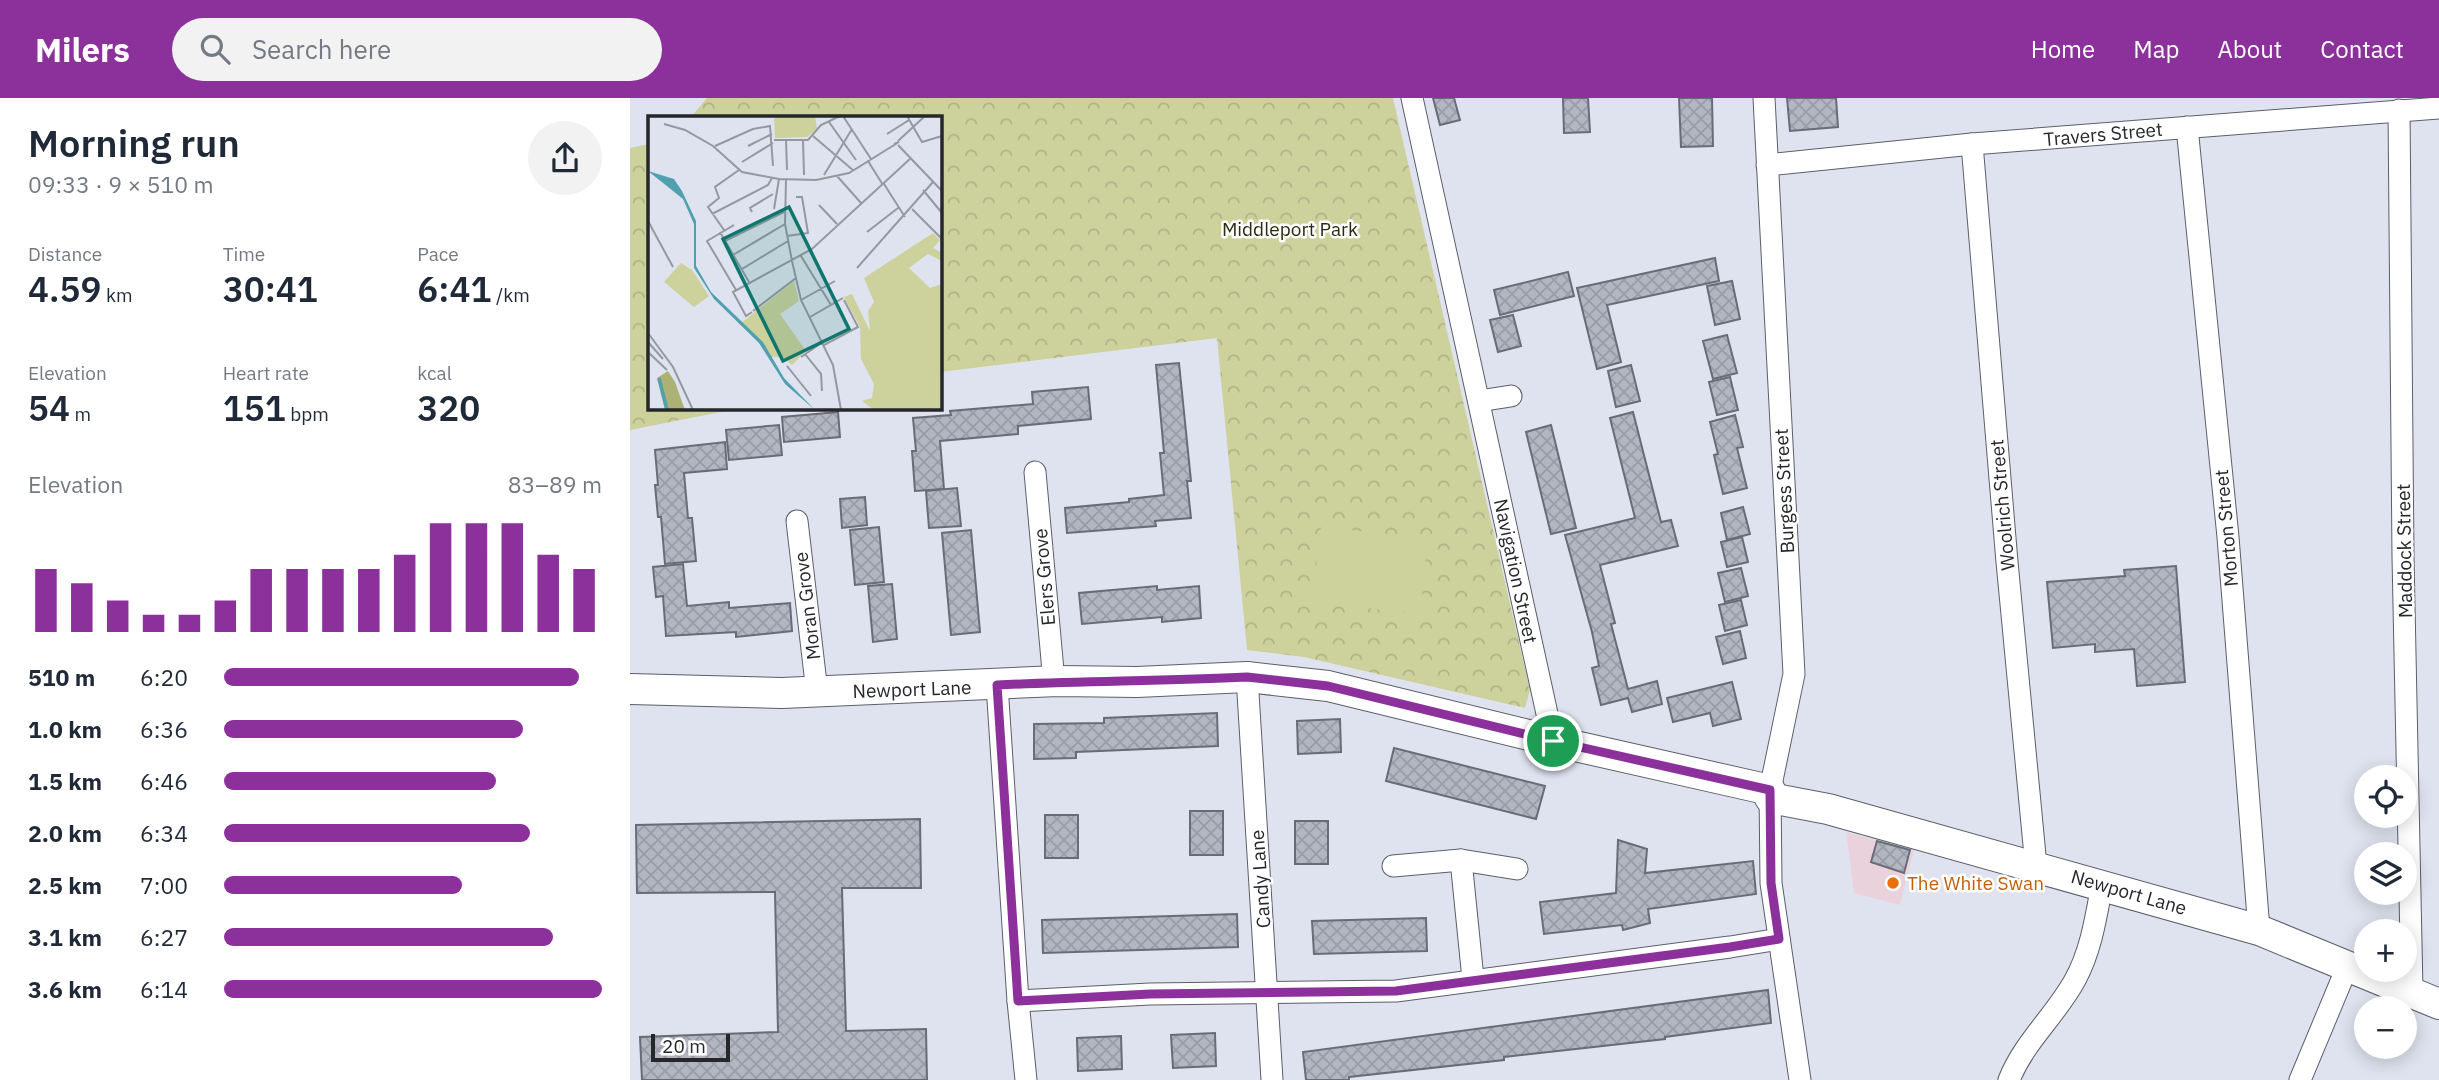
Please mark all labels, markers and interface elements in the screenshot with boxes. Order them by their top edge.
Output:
search box [172,18,662,81]
text: Milers [35,28,130,71]
icon: search [196,30,234,68]
text: Search here [252,32,391,66]
text: Home [2031,33,2095,65]
text: Map [2133,33,2179,65]
text: About [2217,33,2282,65]
text: Contact [2320,33,2404,65]
inset map [648,116,942,410]
street label: Travers Street [2043,117,2163,151]
text: Morning run [28,118,240,167]
button: share [528,121,602,195]
text: 09:33 · 9 × 510 m [28,169,214,199]
park label: Middleport Park [1222,217,1358,241]
text: Distance [28,242,102,266]
text: Time [223,242,265,266]
text: Pace [417,242,459,266]
text: 4.59 [28,266,101,312]
text: 30:41 [223,266,318,312]
text: 6:41 [417,266,492,312]
text: km [101,283,133,307]
text: /km [492,283,530,307]
text: Elevation [28,361,107,385]
text: Heart rate [223,361,309,385]
text: kcal [417,361,452,385]
text: 54 [28,385,70,431]
text: 151 [223,385,286,431]
text: 320 [417,385,480,431]
text: m [70,402,91,426]
text: bpm [286,402,329,426]
street label: Burgess Street [1769,428,1799,554]
street label: Woolrich Street [1984,438,2020,572]
street label: Morton Street [2209,468,2243,588]
text: Elevation [28,469,123,499]
text: 83–89 m [508,469,602,499]
street label: Maddock Street [2391,484,2417,618]
street label: Navigation Street [1489,497,1543,645]
street label: Elers Grove [1028,527,1060,627]
street label: Moran Grove [788,551,826,661]
text: 510 m [28,662,95,692]
text: 6:20 [140,662,188,692]
street label: Newport Lane [852,675,972,703]
pin [1523,711,1583,771]
text: 1.0 km [28,714,102,744]
text: 6:36 [140,714,188,744]
icon: arrive [1534,722,1572,760]
map controls [2354,765,2417,1059]
button: locate [2354,765,2417,828]
text: 1.5 km [28,766,102,796]
text: 6:46 [140,766,188,796]
text: 2.0 km [28,818,102,848]
text: 6:34 [140,818,188,848]
street label: Candy Lane [1245,829,1275,929]
button: layers [2354,842,2417,905]
street label: Newport Lane [2068,864,2190,920]
text: 2.5 km [28,870,102,900]
text: 7:00 [140,870,188,900]
place label: The White Swan [1907,871,2044,895]
marker: The White Swan [1885,875,1901,891]
button: + [2354,919,2417,982]
text: 3.1 km [28,922,102,952]
text: 6:27 [140,922,188,952]
text: 3.6 km [28,974,102,1004]
text: 6:14 [140,974,188,1004]
button: − [2354,996,2417,1059]
scale bar [651,1031,730,1063]
text: 20 m [662,1034,706,1058]

